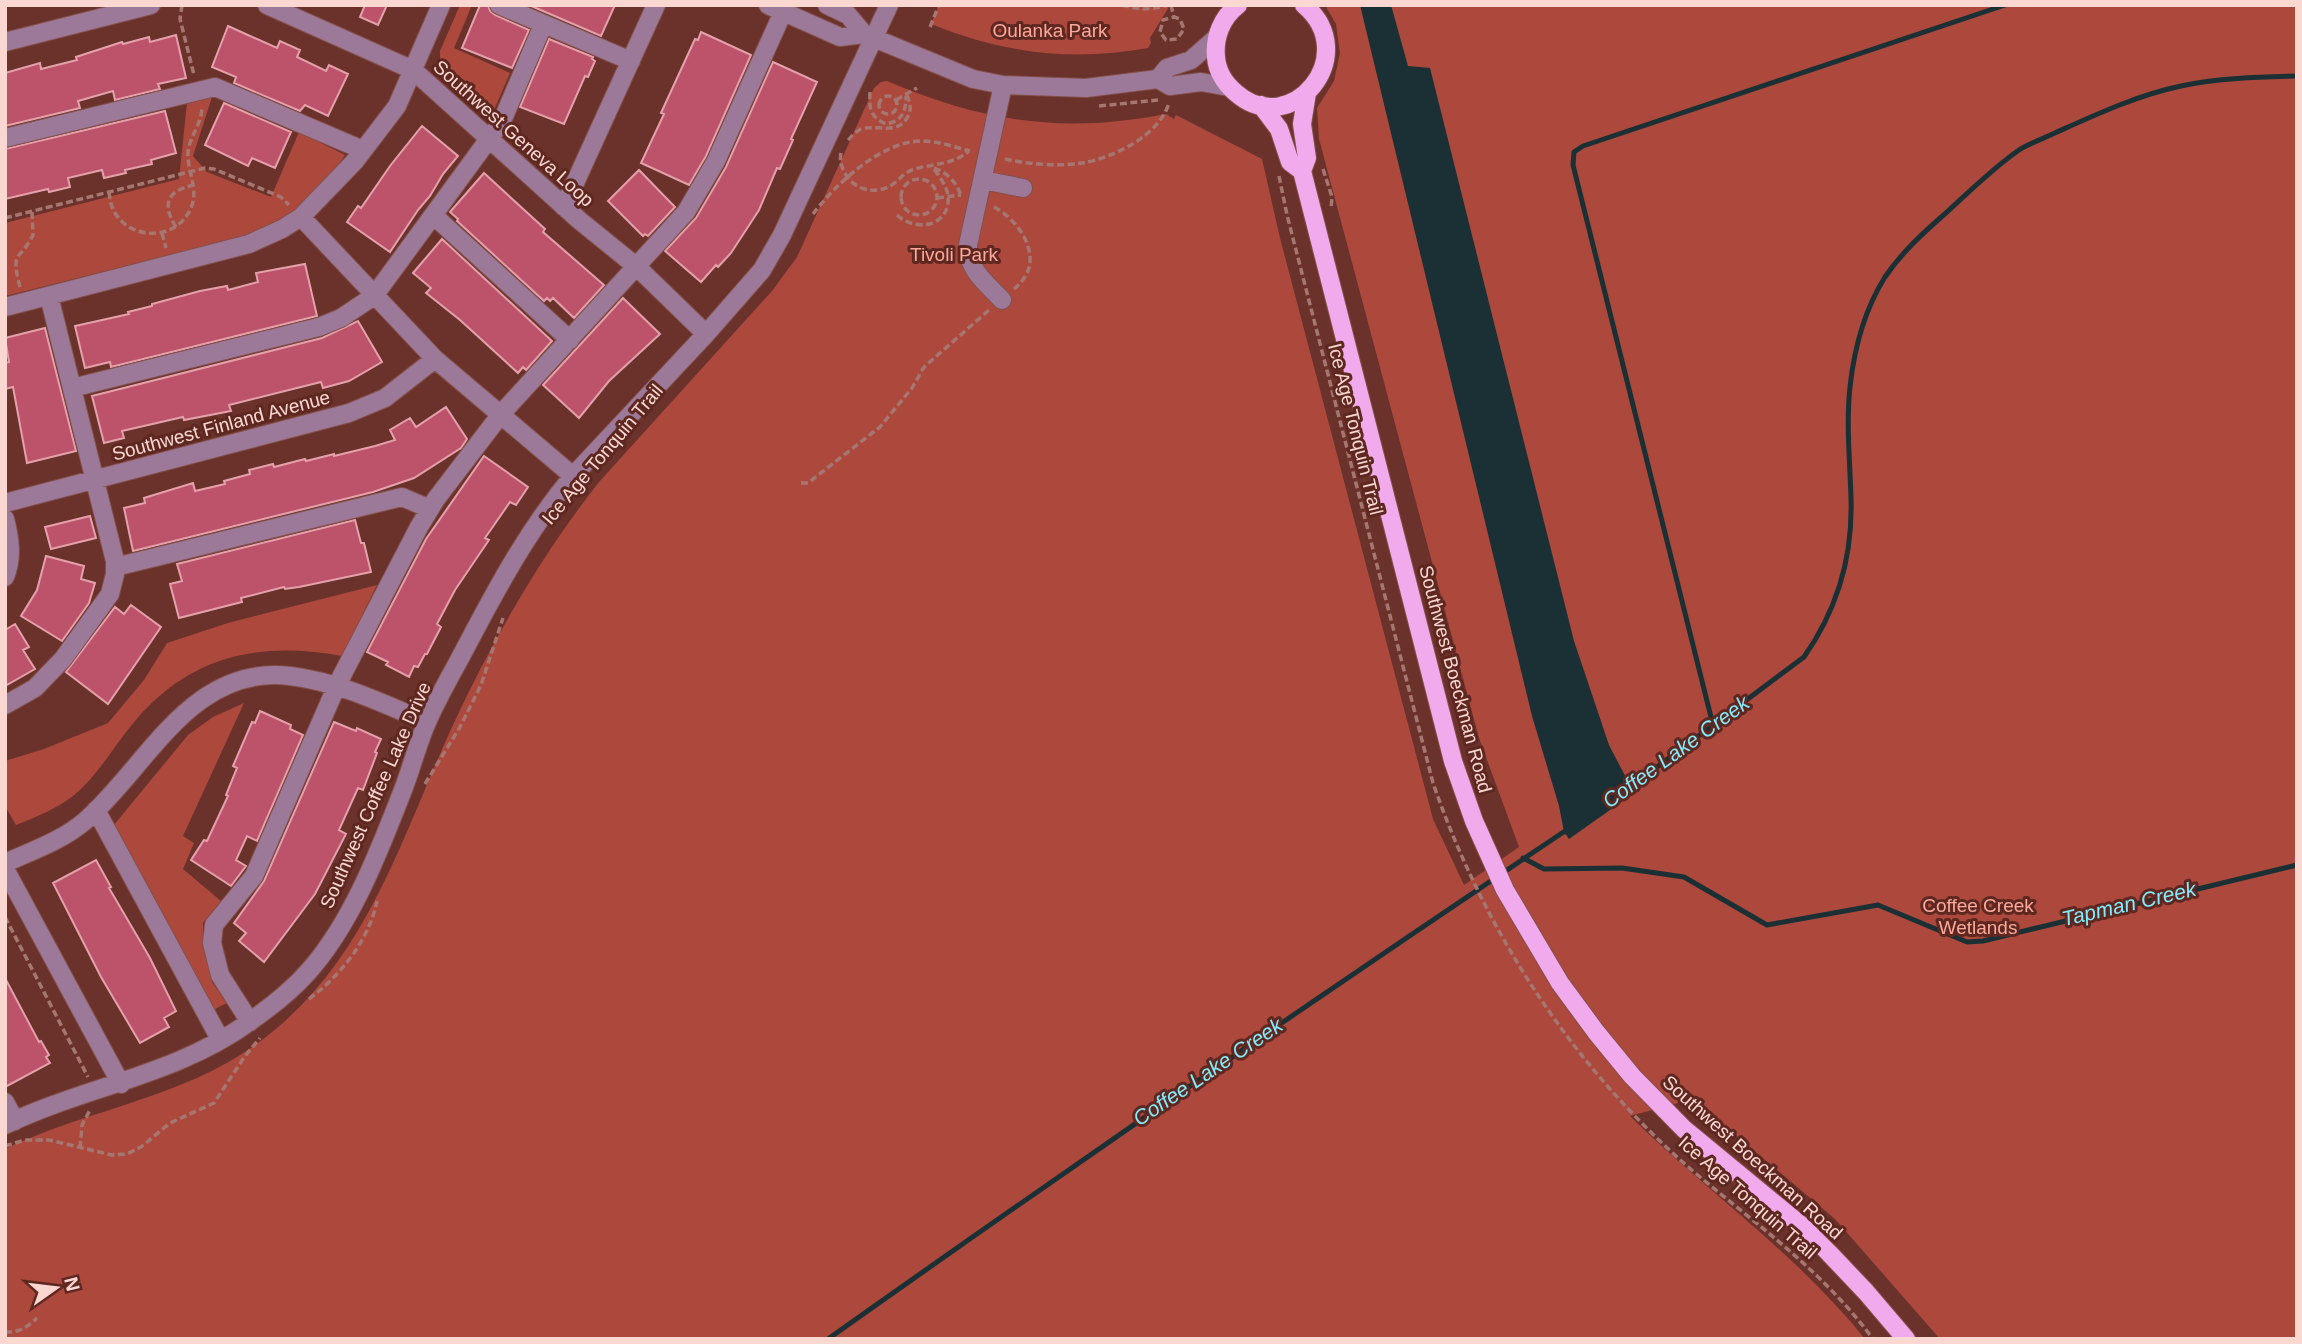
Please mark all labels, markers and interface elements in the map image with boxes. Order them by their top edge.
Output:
park label: Oulanka Park [992,20,1108,41]
street label: Southwest Geneva Loop [429,56,598,211]
park label: Tivoli Park [910,244,998,265]
street label: Ice Age Tonquin Trail [1324,341,1387,517]
street label: Ice Age Tonquin Trail [538,380,667,529]
street label: Southwest Finland Avenue [110,386,332,465]
street label: Southwest Boeckman Road [1415,563,1496,795]
street label: Southwest Coffee Lake Drive [316,679,435,912]
water label: Coffee Lake Creek [1598,690,1755,812]
water label: Tapman Creek [2060,877,2200,930]
park label: Coffee Creek Wetlands [1922,895,2034,938]
water label: Coffee Lake Creek [1129,1012,1288,1130]
street label: Southwest Boeckman Road [1659,1071,1847,1244]
street label: Ice Age Tonquin Trail [1674,1132,1821,1263]
north arrow [21,1253,91,1323]
text: N [60,1275,84,1293]

